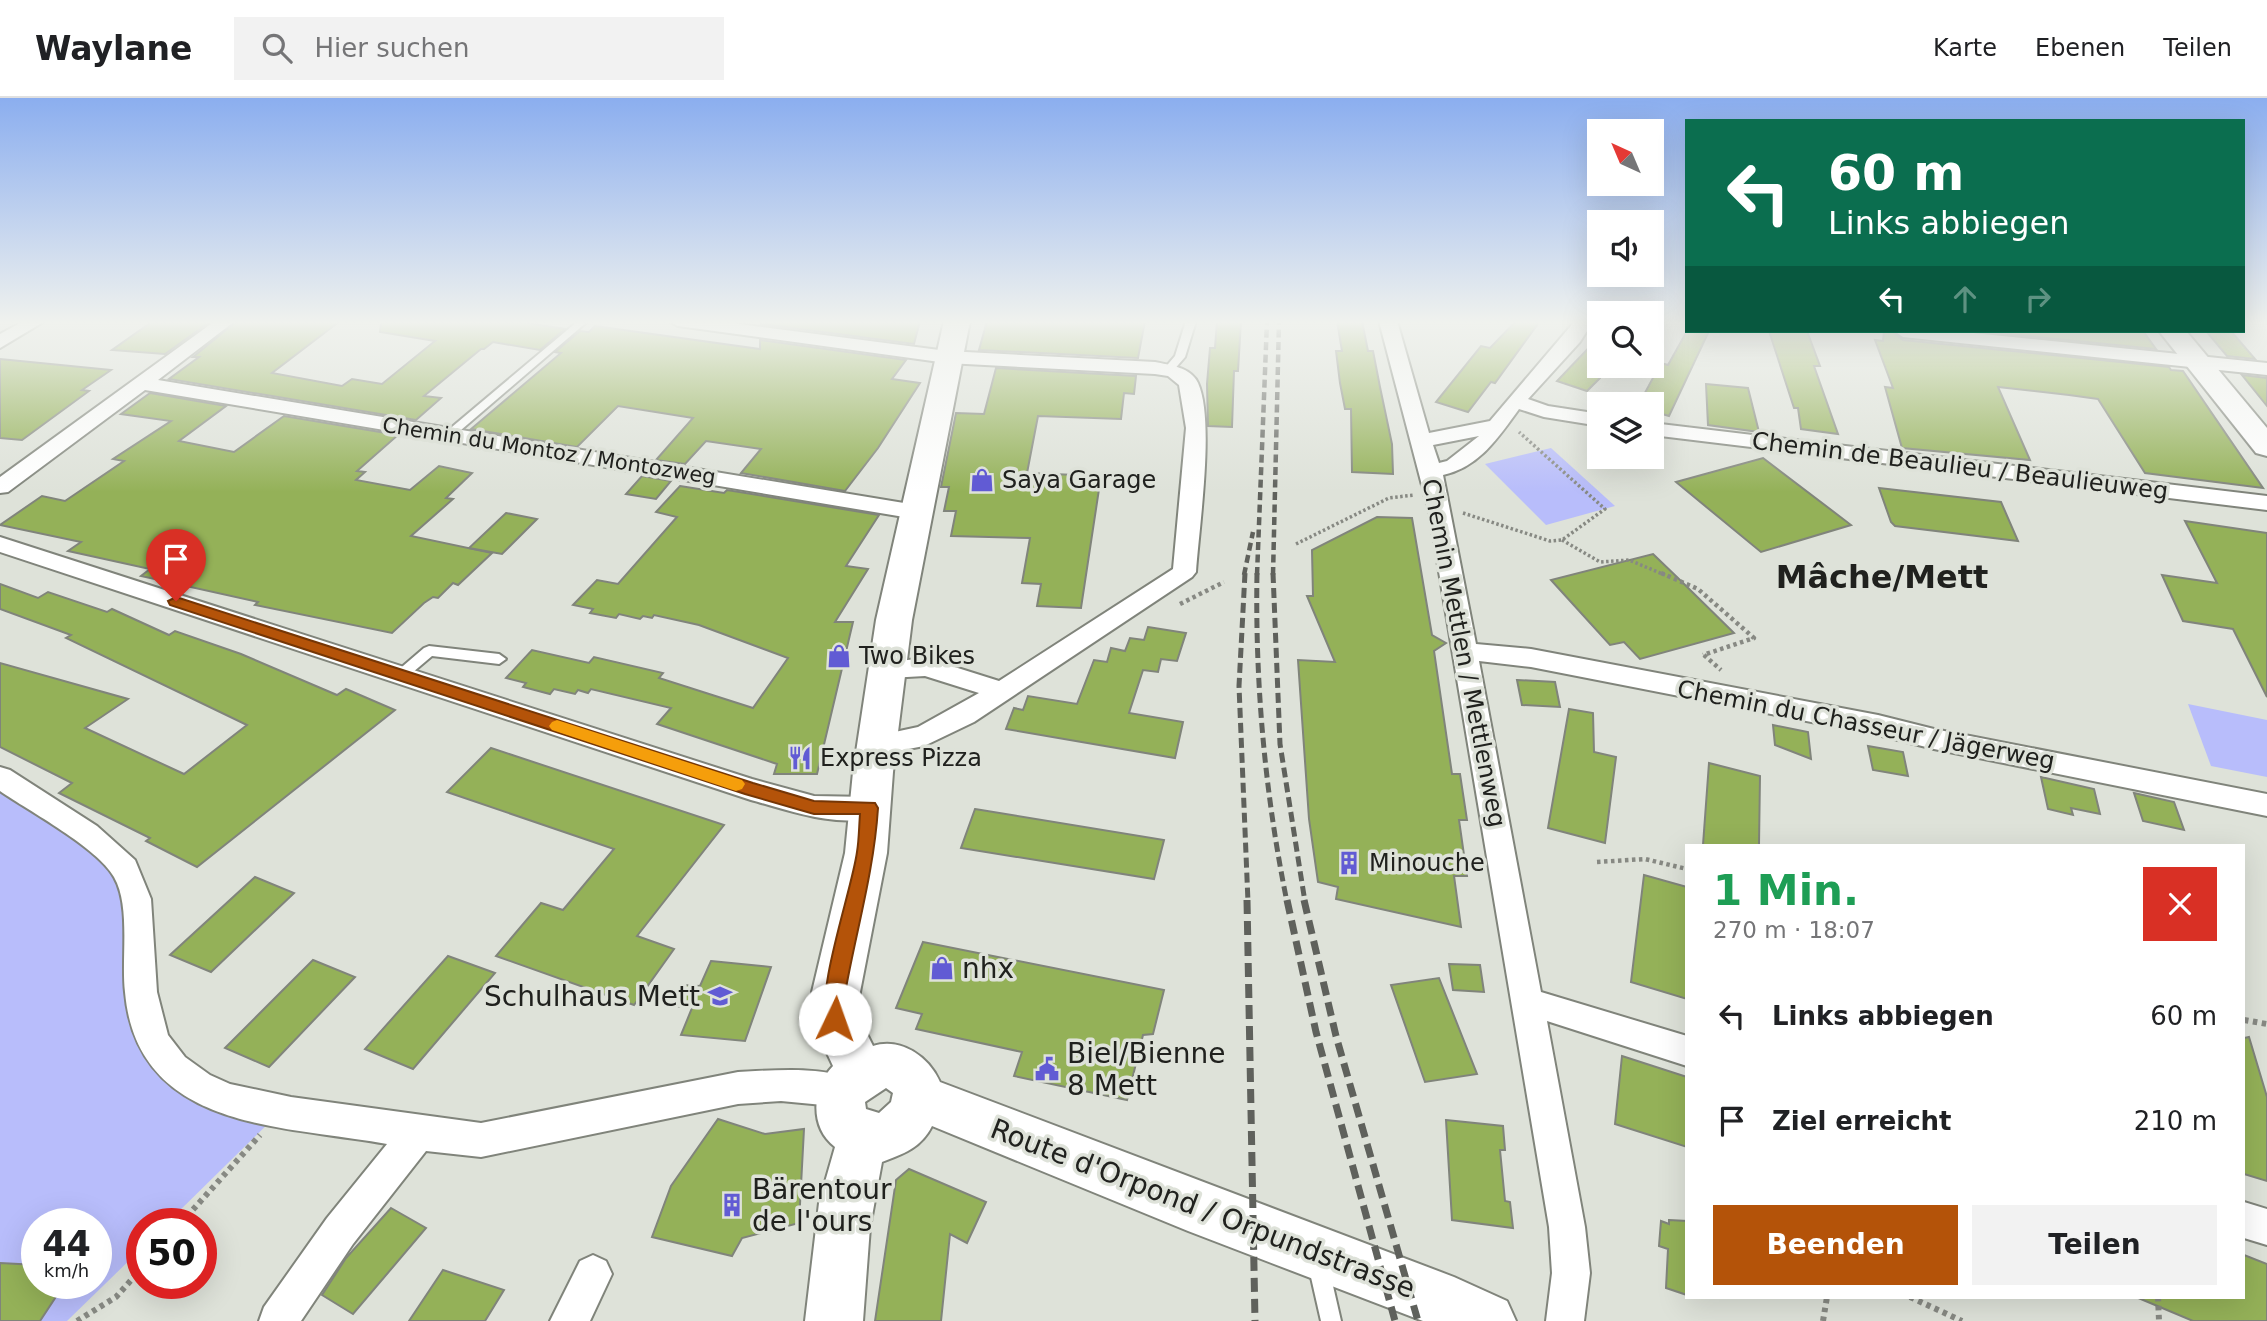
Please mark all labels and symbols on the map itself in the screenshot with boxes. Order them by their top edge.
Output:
north arrow [1587,119,1664,196]
street label: Chemin du Montoz / Montozweg [381,413,717,489]
street label: Chemin de Beaulieu / Beaulieuweg [1750,427,2170,505]
shop icon: Saya Garage [968,466,996,494]
place label: Saya Garage [1002,466,1156,494]
street label: Chemin Mettlen / Mettlenweg [1416,476,1512,830]
pin [146,529,206,601]
district label: Mâche/Mett [1776,558,1988,596]
shop icon: Two Bikes [825,642,853,670]
place label: Two Bikes [858,642,975,670]
street label: Chemin du Chasseur / Jägerweg [1675,675,2057,775]
restaurant icon: Express Pizza [786,744,814,772]
place label: Express Pizza [820,744,982,772]
building icon: Minouche [1335,849,1363,877]
place label: Minouche [1369,849,1485,877]
place label: nhx [962,952,1014,985]
shop icon: nhx [928,954,956,982]
place label: Schulhaus Mett [484,980,700,1013]
school or university icon: Schulhaus Mett [706,982,734,1010]
position arrow [798,982,872,1056]
place label: Biel/Bienne 8 Mett [1067,1037,1225,1102]
public building icon: Biel/Bienne 8 Mett [1033,1055,1061,1083]
street label: Route d'Orpond / Orpundstrasse [986,1112,1420,1305]
place label: Bärentour de l'ours [752,1173,892,1238]
building icon: Bärentour de l'ours [718,1191,746,1219]
speed limit sign: 50 [126,1208,217,1299]

